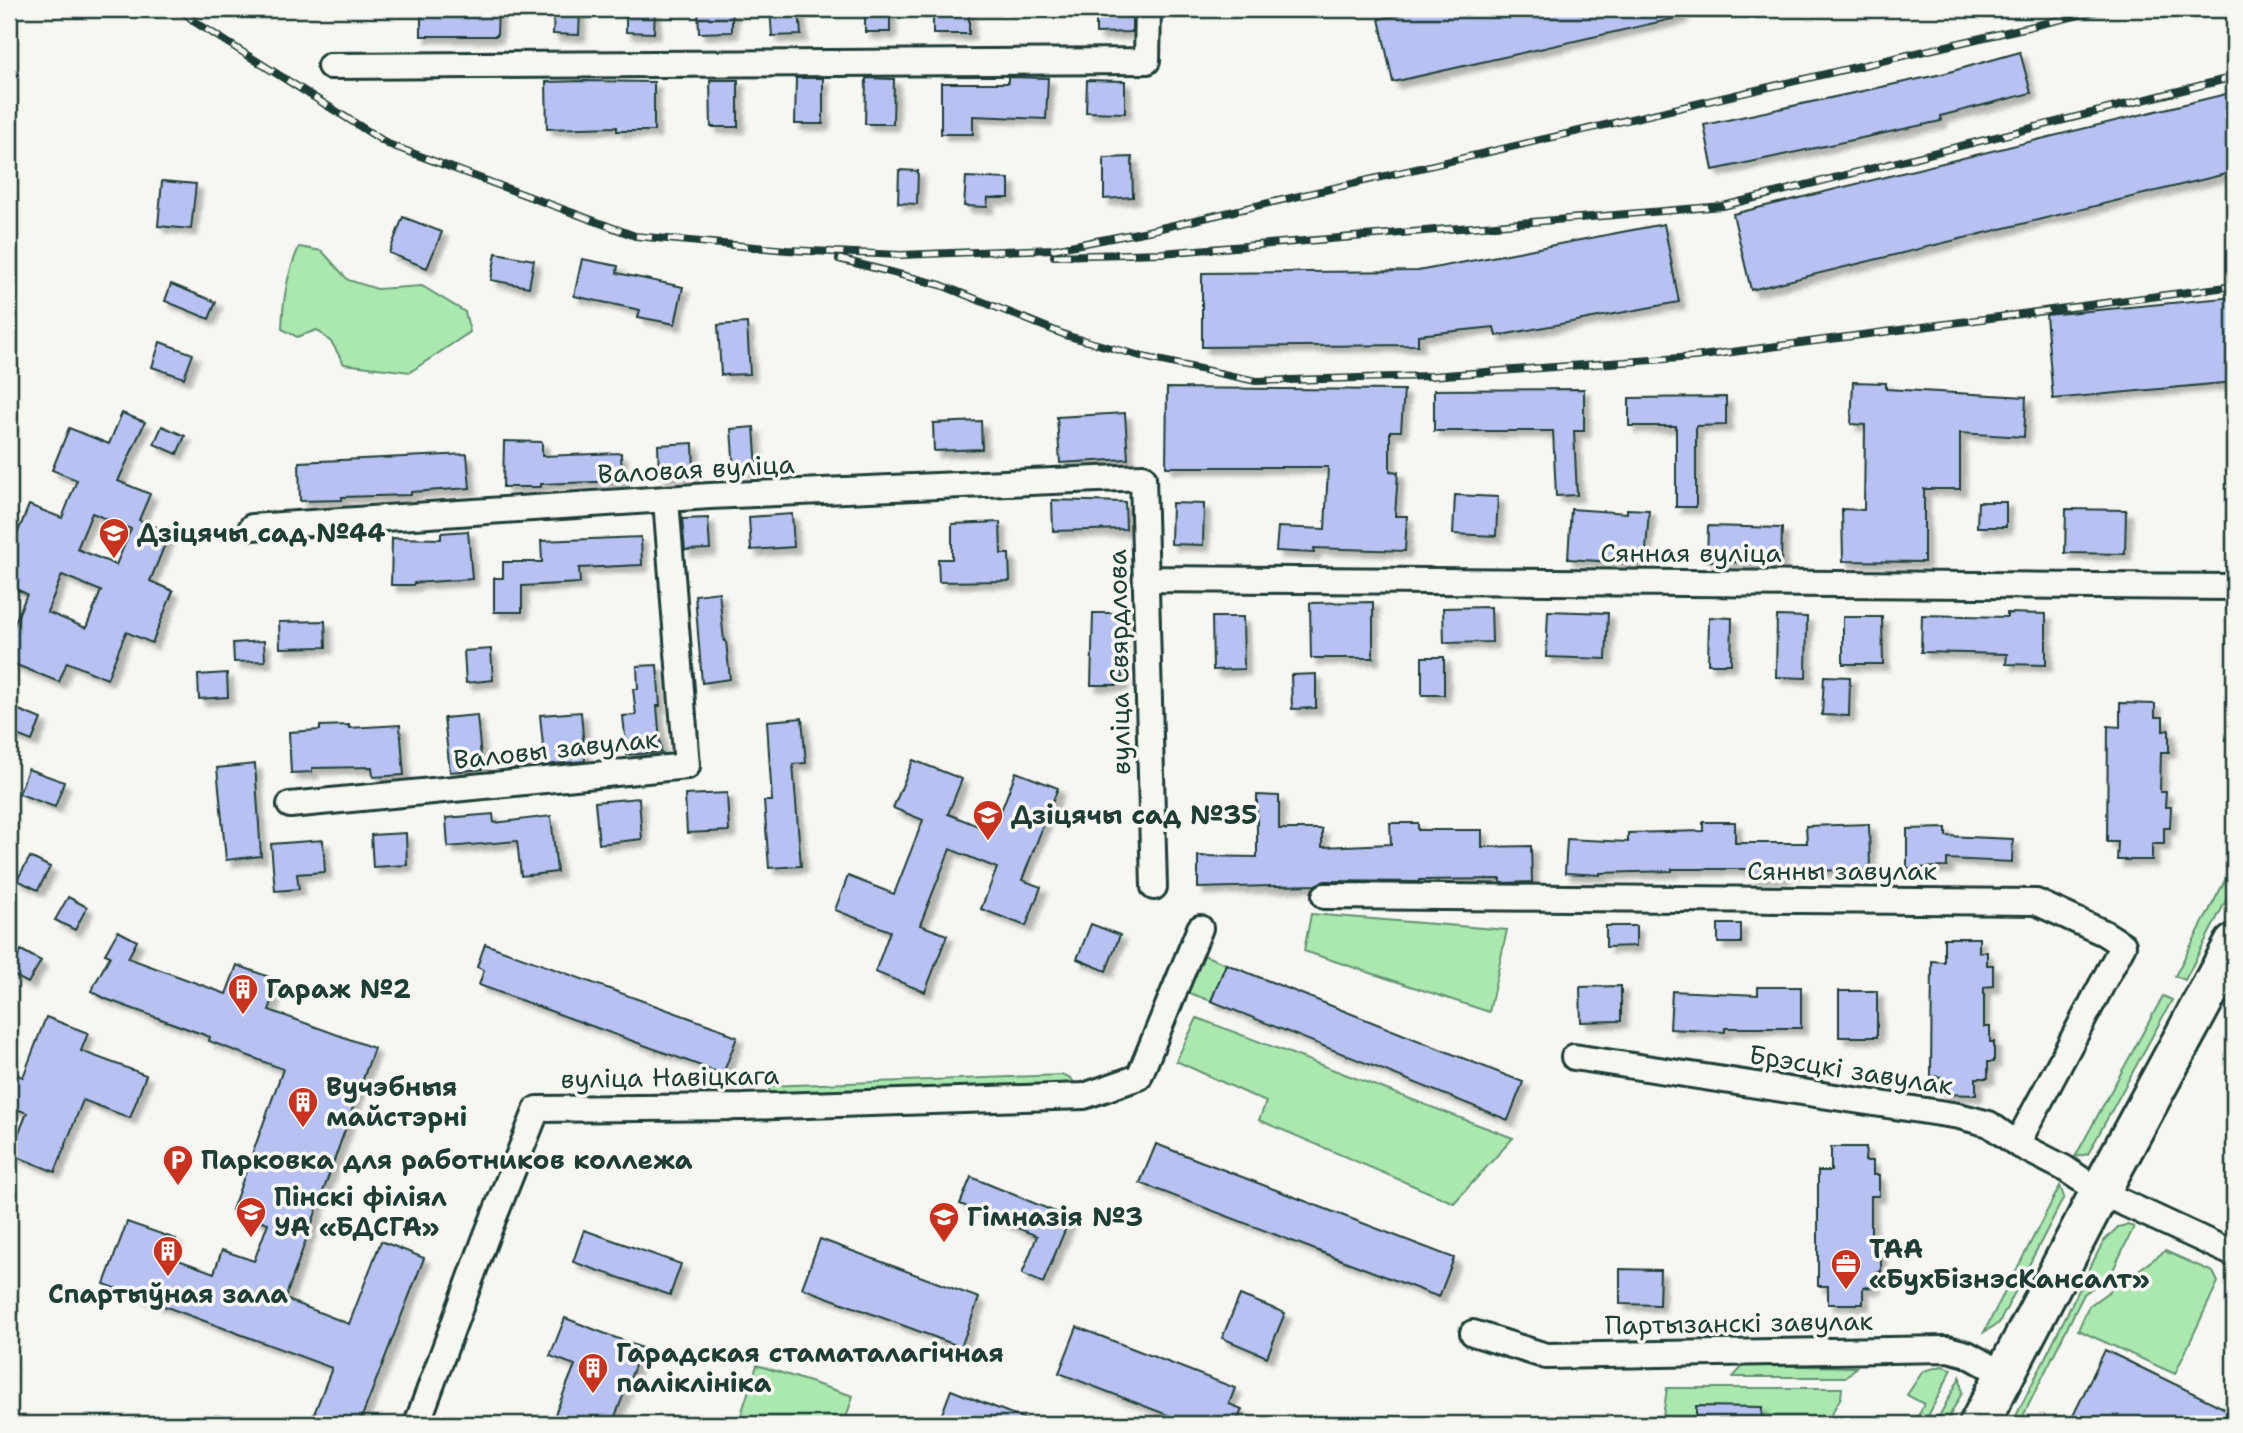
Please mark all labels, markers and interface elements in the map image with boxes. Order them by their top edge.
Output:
street label: Валовая вуліца [597,446,795,491]
place label: Дзіцячы сад №44 [137,515,385,550]
school or university icon: Дзіцячы сад №44 [97,516,131,560]
street label: Сянная вуліца [1600,535,1782,570]
street label: вуліца Свярдлова [1099,549,1138,775]
street label: Валовы завулак [452,720,660,777]
place label: Дзіцячы сад №35 [1011,797,1257,832]
school or university icon: Дзіцячы сад №35 [971,798,1005,842]
street label: Сянны завулак [1747,853,1937,888]
place label: Гараж №2 [266,971,411,1006]
building icon: Гараж №2 [226,972,260,1016]
street label: Брэсцкі завулак [1747,1036,1956,1103]
street label: вуліца Навіцкага [560,1057,780,1096]
place label: Вучэбныя майстэрні [326,1069,468,1134]
building icon: Вучэбныя майстэрні [286,1085,320,1129]
place label: Парковка для работников коллежа [201,1142,693,1177]
parking icon: Парковка для работников коллежа [161,1143,195,1187]
place label: Пінскі філіял УА «БДСГА» [274,1179,447,1244]
school or university icon: Пінскі філіял УА «БДСГА» [234,1195,268,1239]
place label: Гімназія №3 [967,1199,1143,1234]
school or university icon: Гімназія №3 [927,1200,961,1244]
place label: ТАА «БухБізнэсКансалт» [1869,1231,2150,1296]
building icon: Спартыўная зала [151,1234,185,1278]
office icon: ТАА «БухБізнэсКансалт» [1829,1247,1863,1291]
place label: Спартыўная зала [48,1276,288,1311]
street label: Партызанскі завулак [1605,1303,1874,1342]
place label: Гарадская стаматалагічная паліклініка [616,1335,1004,1400]
building icon: Гарадская стаматалагічная паліклініка [576,1351,610,1395]

